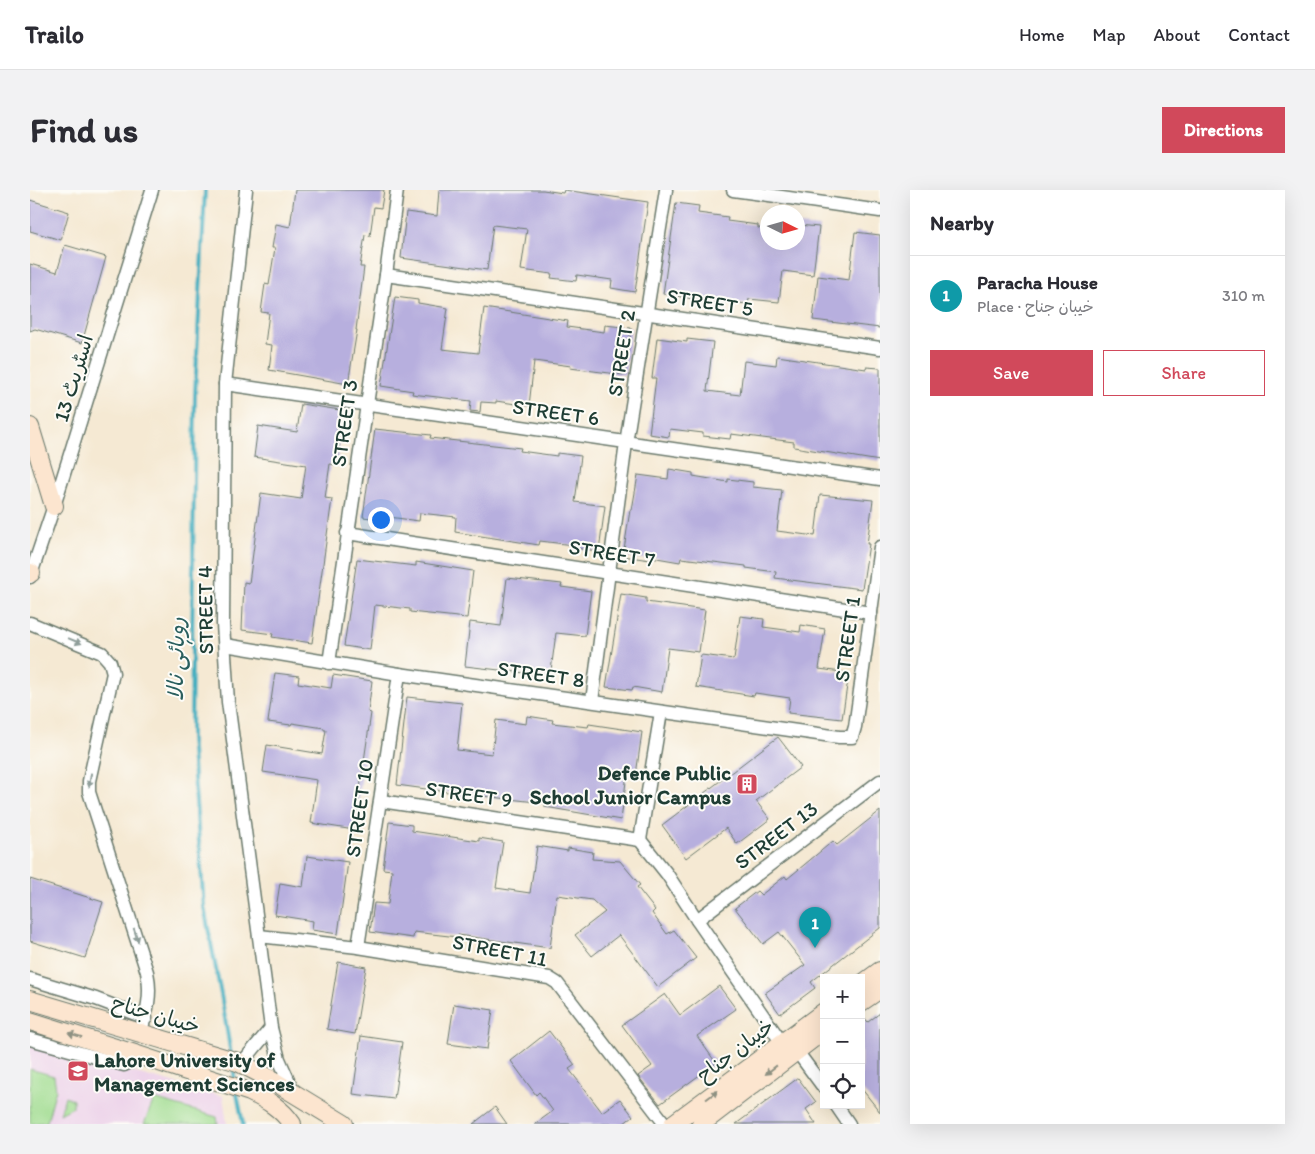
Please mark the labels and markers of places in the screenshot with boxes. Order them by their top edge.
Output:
place label: Defence Public School Junior Campus [530,760,731,810]
building icon: Defence Public School Junior Campus [735,772,759,796]
pin: 1 [799,907,831,948]
place label: Lahore University of Management Sciences [94,1047,295,1097]
school or university icon: Lahore University of Management Sciences [66,1059,90,1083]

